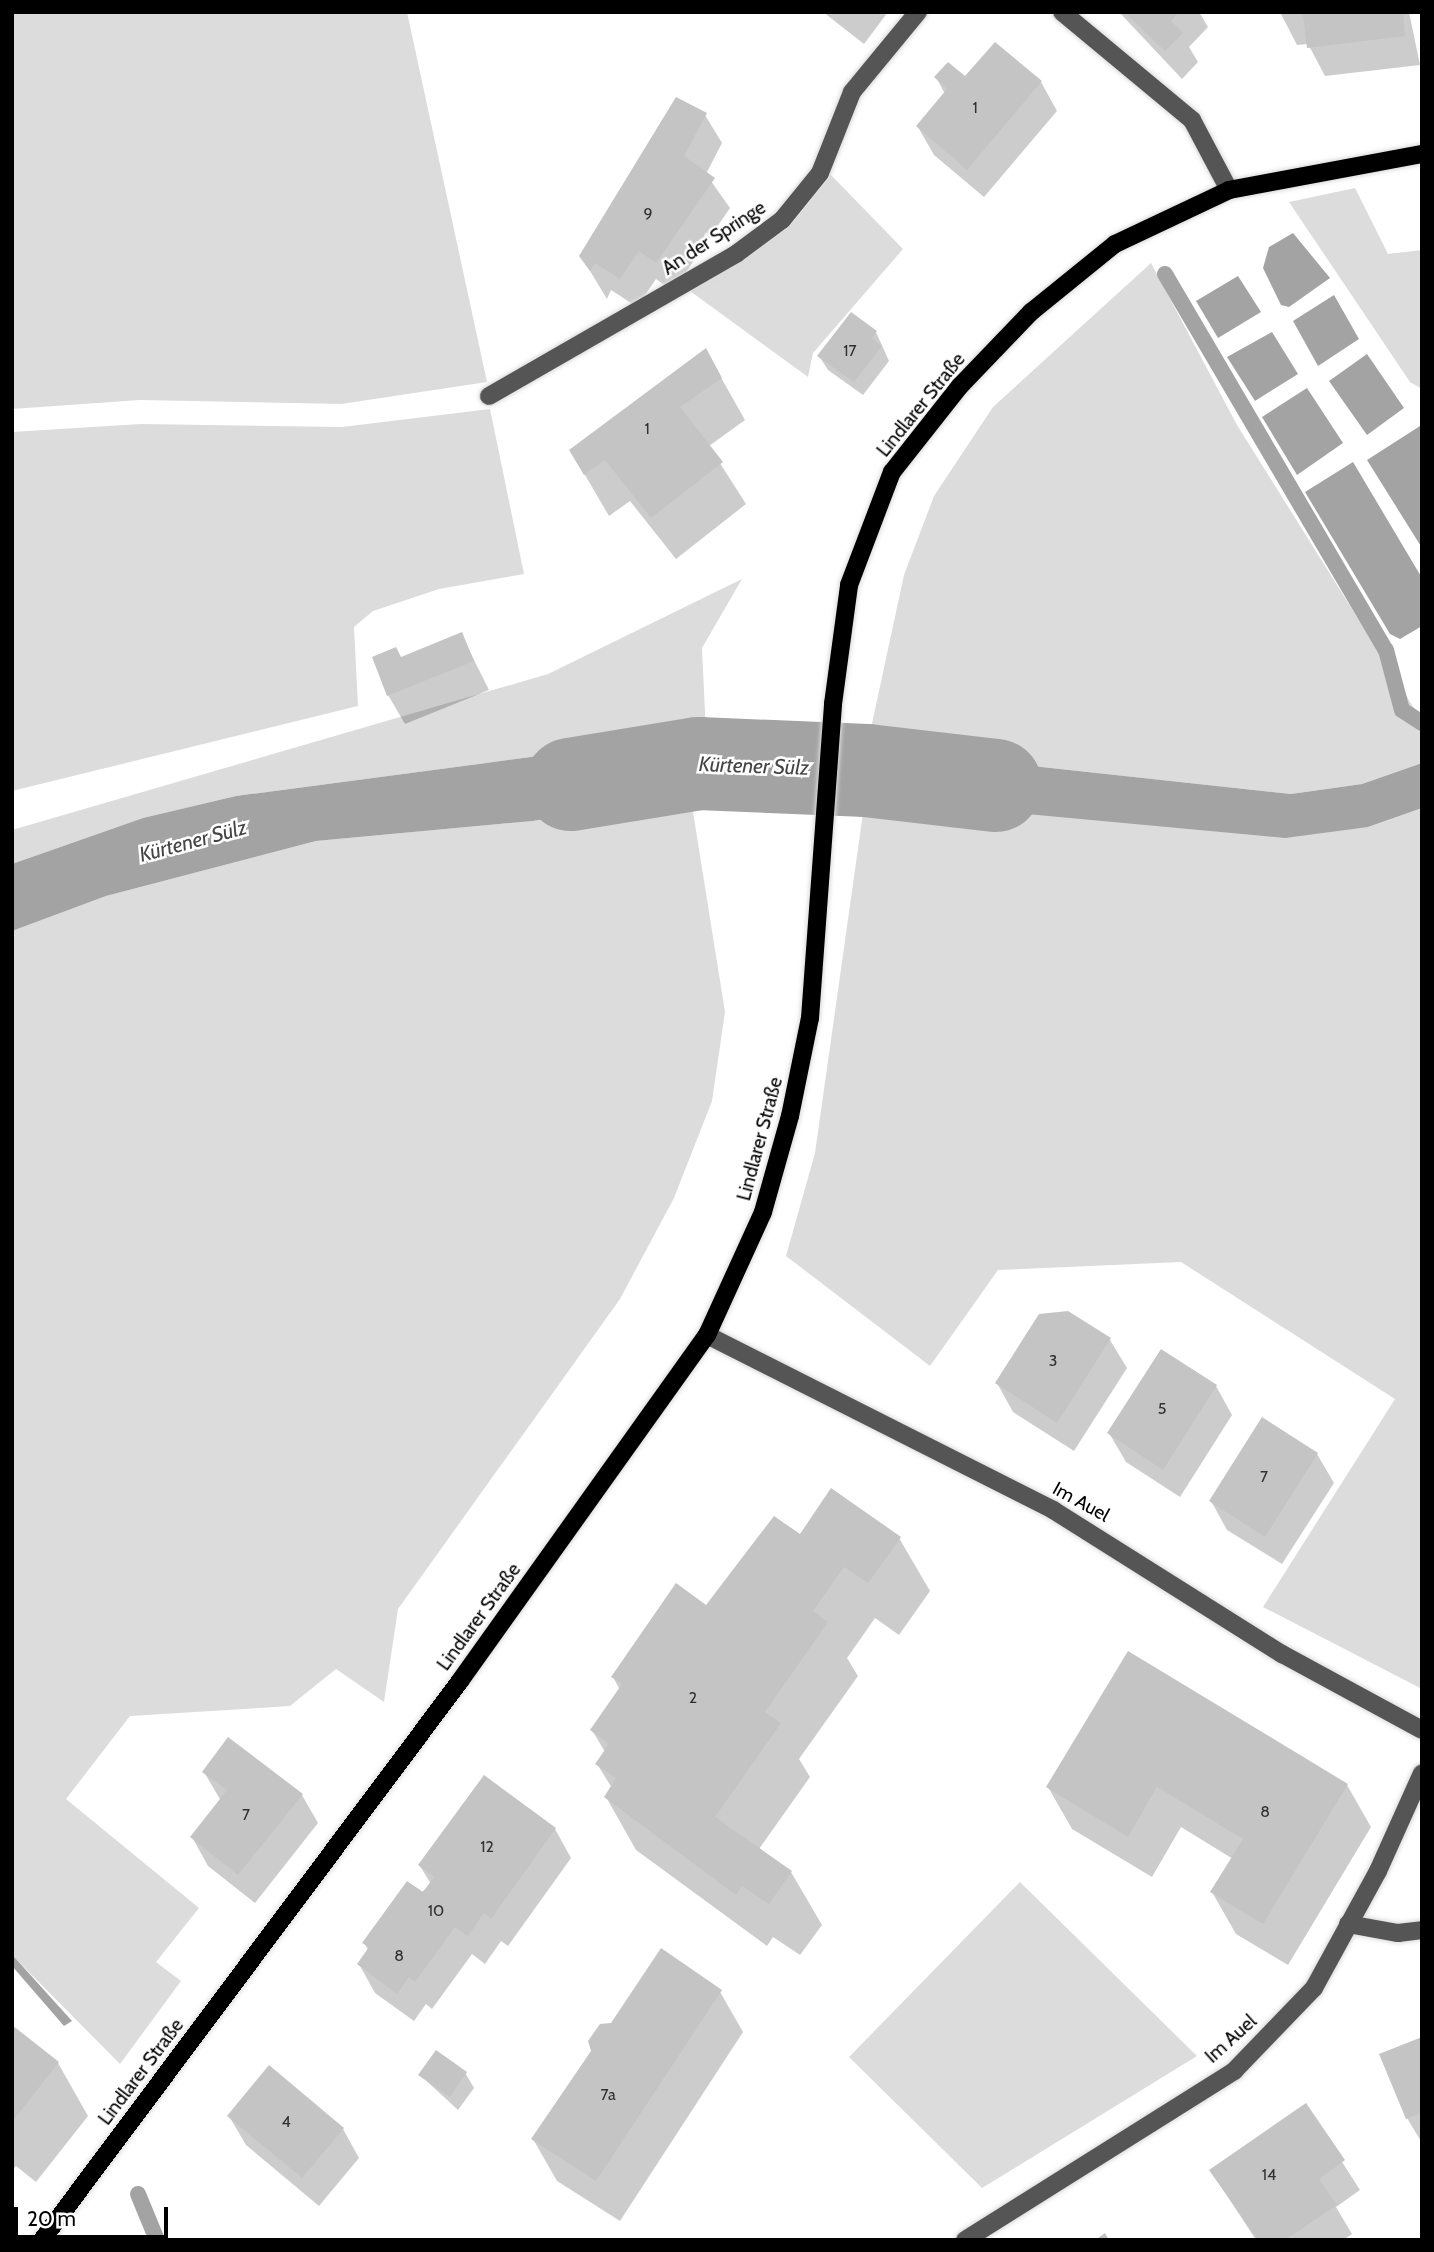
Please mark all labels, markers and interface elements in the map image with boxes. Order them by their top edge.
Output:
house number: 1 [972,98,978,118]
street label: An der Springe [658,196,770,280]
house number: 9 [643,204,653,224]
house number: 17 [843,341,857,361]
street label: Lindlarer Straße [872,349,970,461]
house number: 1 [644,419,650,439]
water label: Kürtener Sülz [698,751,810,781]
water label: Kürtener Sülz [136,815,250,867]
street label: Lindlarer Straße [733,1075,787,1203]
house number: 3 [1049,1351,1057,1371]
house number: 5 [1158,1399,1166,1419]
house number: 7 [1260,1467,1268,1487]
street label: Im Auel [1049,1477,1113,1527]
street label: Lindlarer Straße [432,1559,526,1675]
house number: 2 [689,1688,697,1708]
house number: 8 [1260,1802,1270,1822]
house number: 7 [242,1805,250,1825]
house number: 12 [480,1837,494,1857]
house number: 10 [428,1901,444,1921]
house number: 8 [394,1946,404,1966]
street label: Im Auel [1201,2010,1261,2068]
street label: Lindlarer Straße [94,2014,188,2130]
house number: 7a [600,2085,616,2105]
house number: 4 [281,2112,291,2132]
house number: 14 [1262,2165,1276,2185]
scale bar [18,2192,172,2236]
text: 20 m [27,2206,76,2231]

